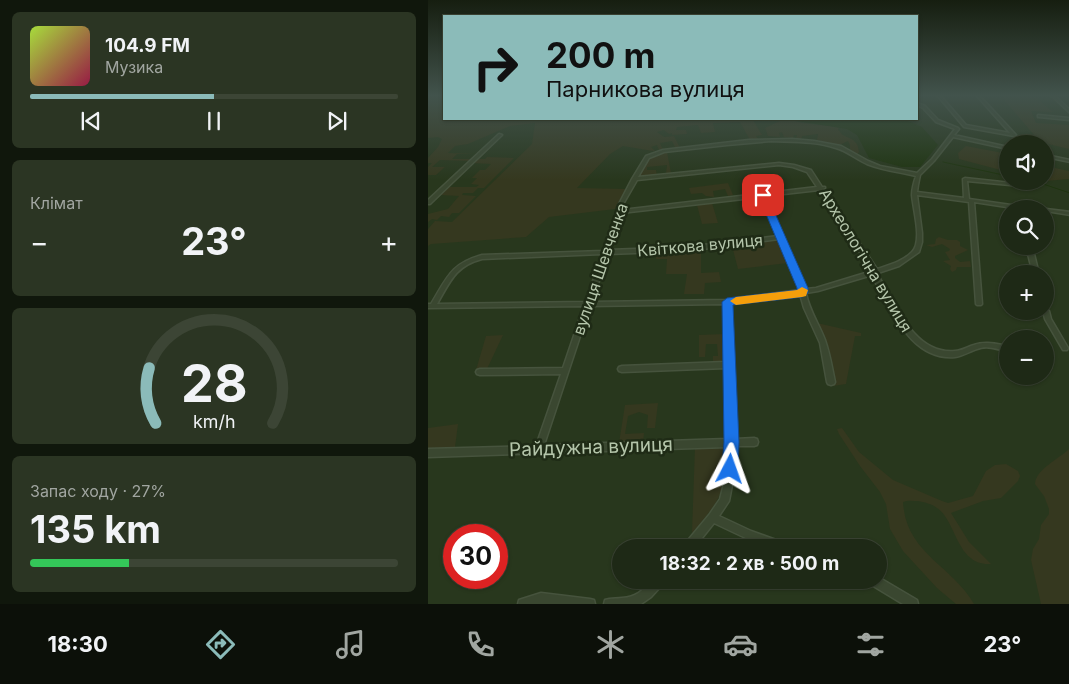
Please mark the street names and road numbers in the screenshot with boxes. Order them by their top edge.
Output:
street label: Археологічна вулиця [815,184,917,336]
street label: вулиця Шевченка [568,200,632,338]
street label: Квіткова вулиця [636,230,764,260]
street label: Райдужна вулиця [509,433,673,461]

